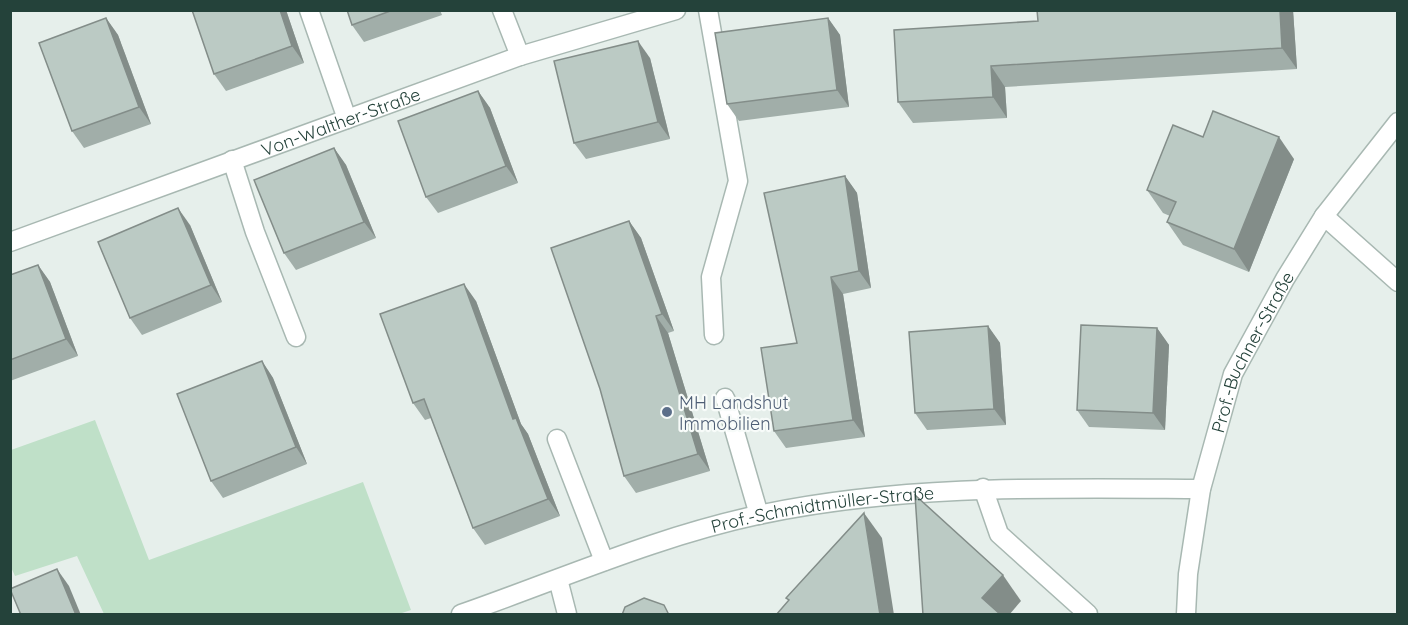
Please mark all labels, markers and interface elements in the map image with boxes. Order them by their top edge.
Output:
street label: Von-Walther-Straße [258,82,423,161]
street label: Prof.-Buchner-Straße [1206,267,1299,435]
place label: MH Landshut Immobilien [679,391,789,435]
marker: MH Landshut Immobilien [660,405,674,419]
street label: Prof.-Schmidtmüller-Straße [708,481,935,538]

